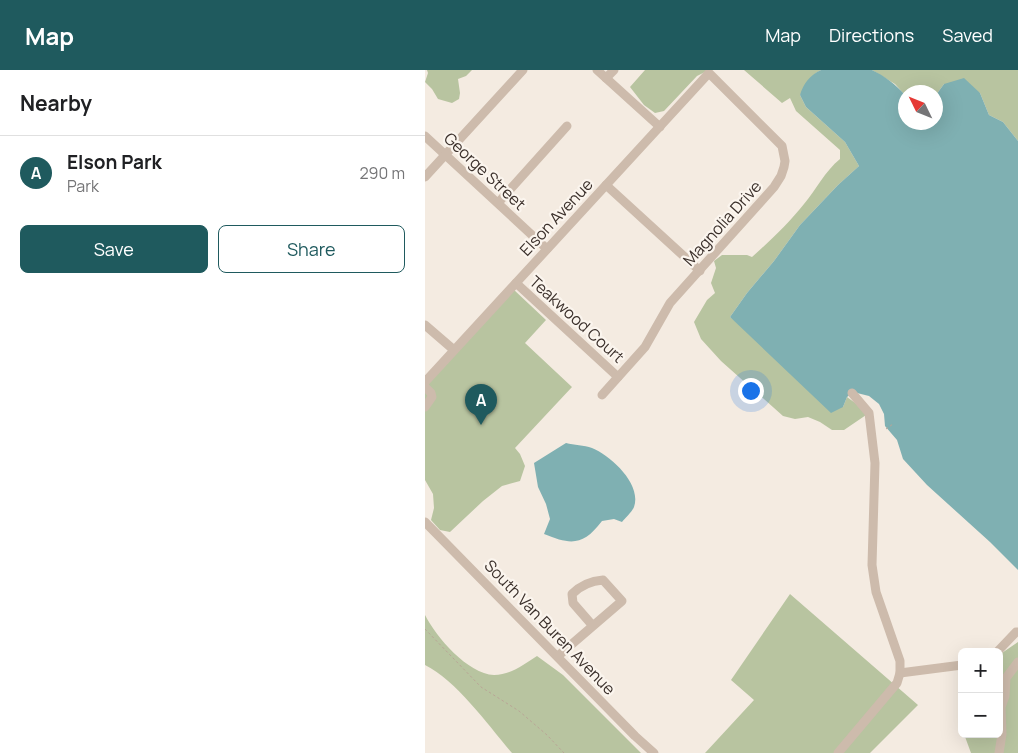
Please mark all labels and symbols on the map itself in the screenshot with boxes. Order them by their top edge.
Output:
north arrow [898,85,943,130]
street label: George Street [439,127,531,215]
street label: Elson Avenue [514,174,598,260]
street label: Magnolia Drive [678,176,766,270]
street label: Teakwood Court [525,271,629,367]
your location [738,378,764,404]
pin: A [465,384,497,425]
street label: South Van Buren Avenue [480,555,620,699]

